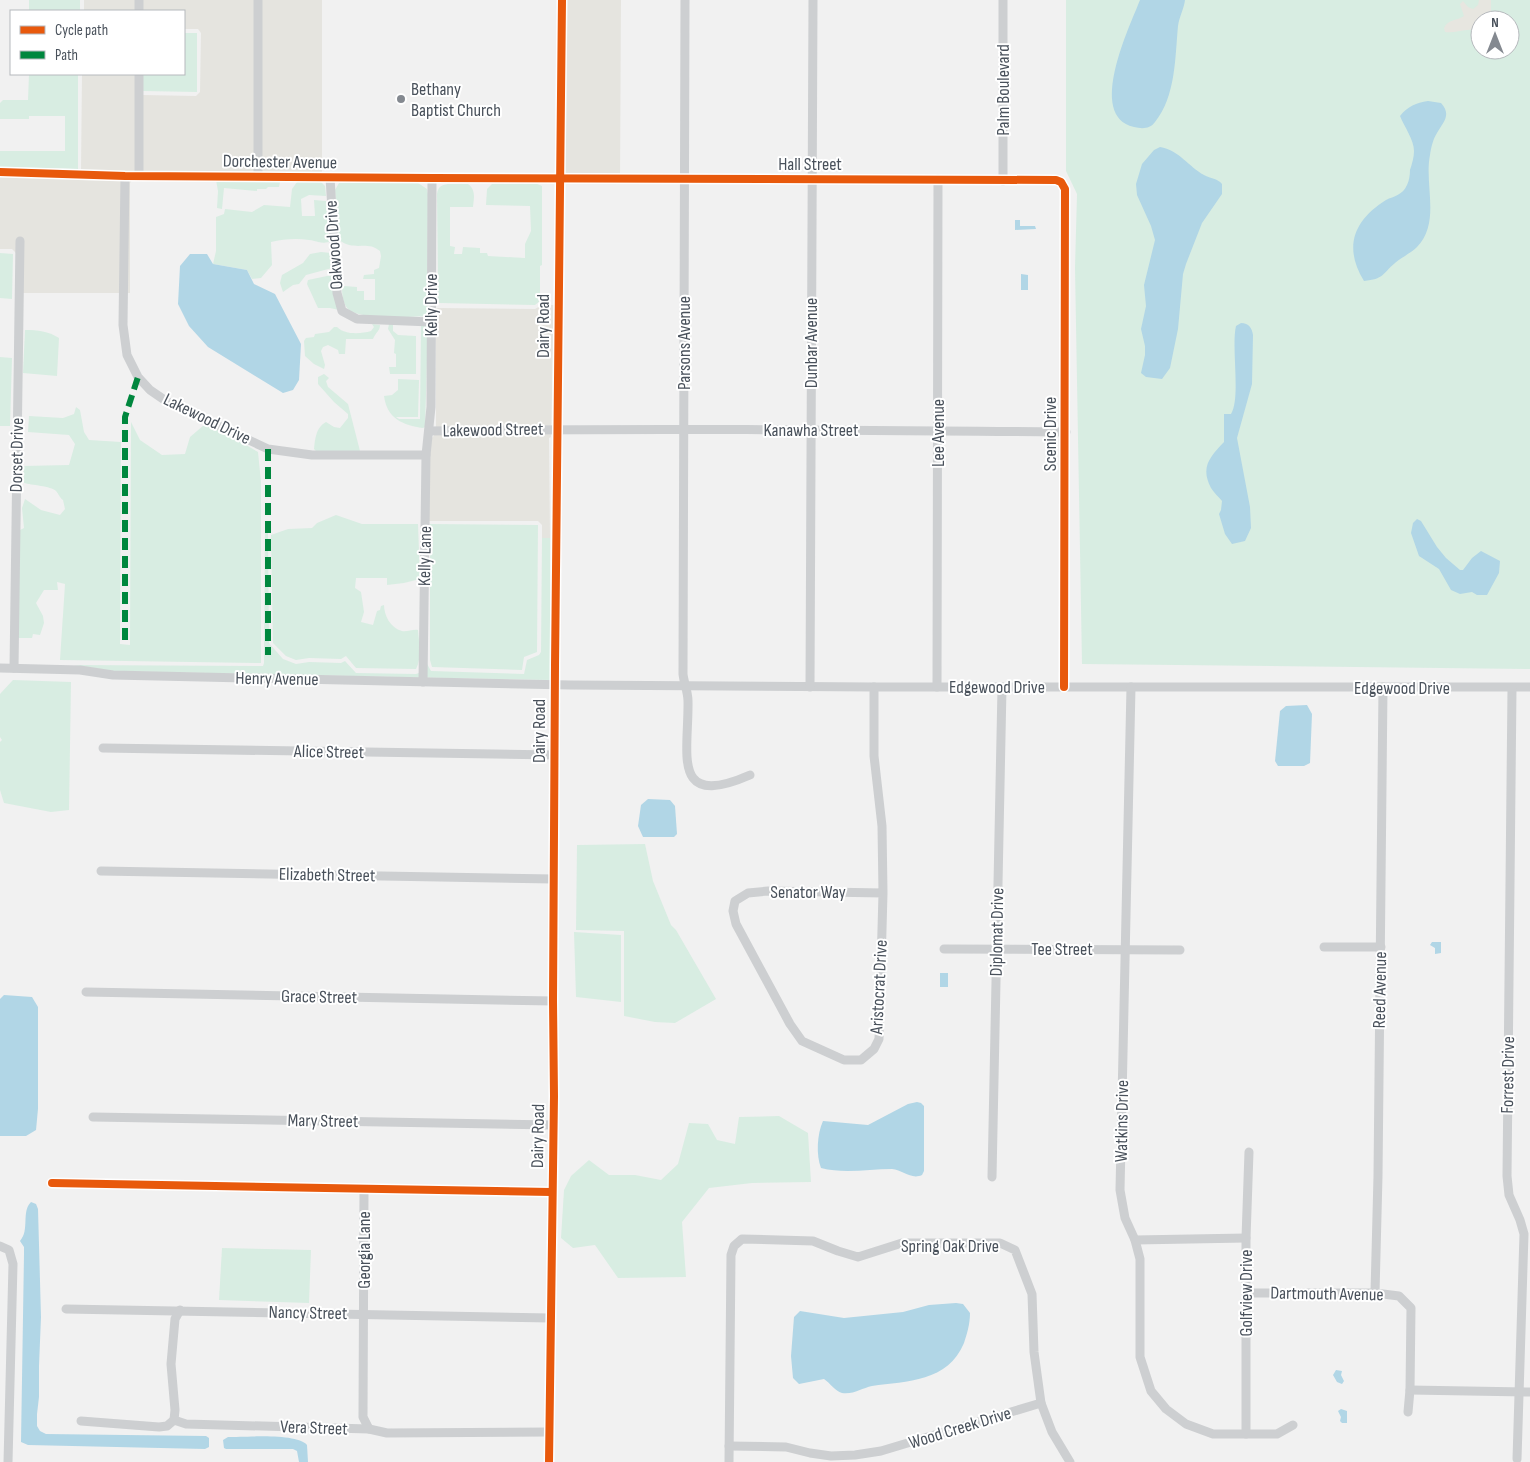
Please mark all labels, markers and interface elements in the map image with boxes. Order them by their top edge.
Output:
legend [10,10,185,75]
north arrow [1470,10,1520,60]
text: N [1491,14,1499,31]
text: Cycle path [55,21,108,40]
street label: Palm Boulevard [993,44,1014,136]
text: Path [55,46,78,65]
place label: Bethany Baptist Church [411,79,501,121]
marker: Bethany Baptist Church [395,93,407,105]
street label: Dorchester Avenue [223,151,337,173]
street label: Hall Street [778,154,842,175]
street label: Oakwood Drive [320,200,348,290]
street label: Kelly Drive [421,274,442,337]
street label: Dairy Road [533,294,554,358]
street label: Parsons Avenue [674,296,695,390]
street label: Dunbar Avenue [801,298,822,388]
street label: Lakewood Drive [160,389,254,449]
street label: Scenic Drive [1040,397,1061,471]
street label: Lee Avenue [928,399,949,467]
street label: Dorset Drive [6,417,28,493]
street label: Lakewood Street [442,419,544,441]
street label: Kanawha Street [763,420,859,441]
street label: Kelly Lane [414,526,436,586]
street label: Henry Avenue [235,668,319,690]
street label: Edgewood Drive [949,677,1045,698]
street label: Edgewood Drive [1354,678,1450,699]
street label: Dairy Road [529,699,550,763]
street label: Alice Street [293,741,365,763]
street label: Elizabeth Street [279,864,376,886]
street label: Senator Way [770,882,846,903]
street label: Diplomat Drive [986,887,1008,977]
street label: Aristocrat Drive [866,939,892,1036]
street label: Tee Street [1031,939,1093,960]
street label: Reed Avenue [1369,951,1391,1029]
street label: Grace Street [281,986,358,1008]
street label: Forrest Drive [1497,1036,1519,1114]
street label: Watkins Drive [1111,1080,1133,1162]
street label: Dairy Road [527,1104,549,1168]
street label: Mary Street [287,1110,359,1132]
street label: Georgia Lane [354,1211,375,1289]
street label: Spring Oak Drive [901,1236,999,1257]
street label: Golfview Drive [1236,1249,1257,1337]
street label: Dartmouth Avenue [1270,1283,1384,1305]
street label: Nancy Street [268,1302,348,1324]
street label: Wood Creek Drive [906,1402,1014,1454]
street label: Vera Street [280,1416,349,1440]

